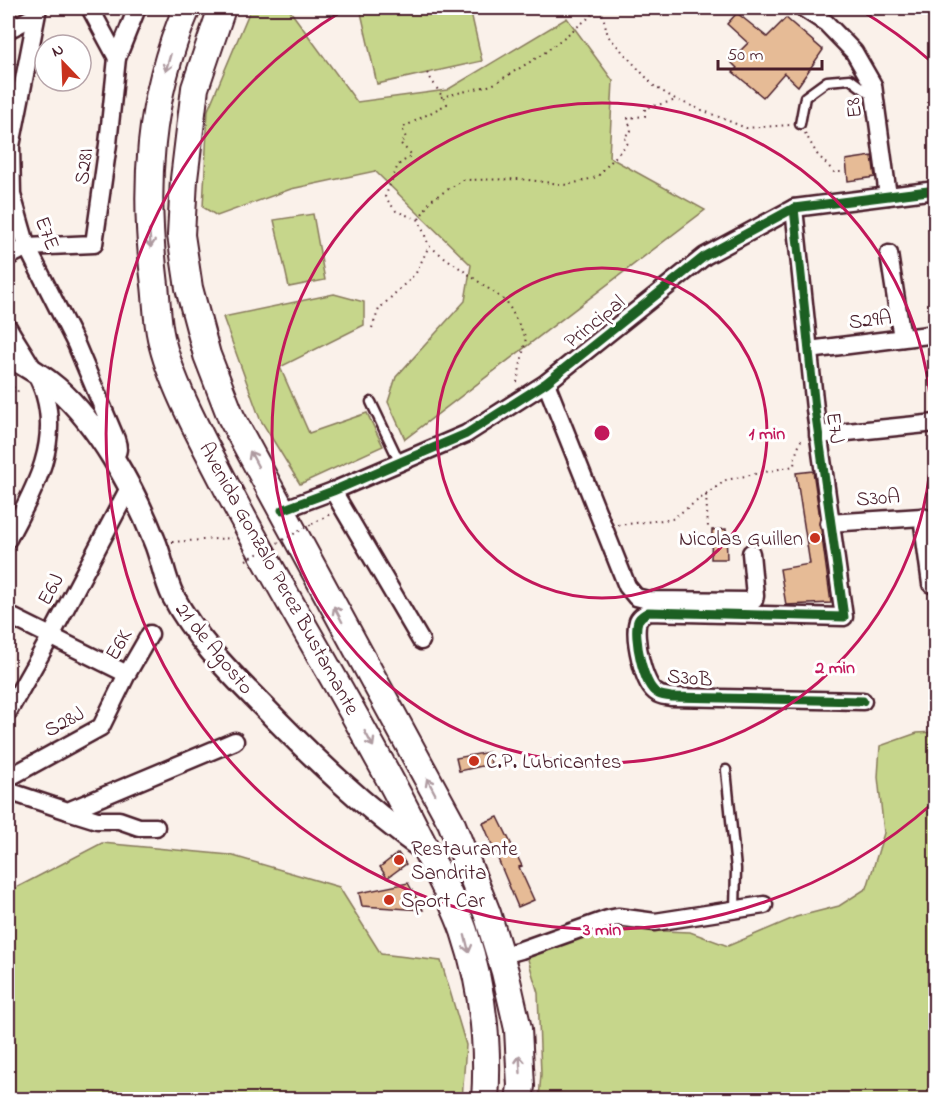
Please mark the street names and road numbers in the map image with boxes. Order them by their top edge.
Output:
street label: E8 [839,96,871,120]
street label: S28I [68,146,102,187]
street label: E7E [26,212,66,255]
street label: Principal [558,289,632,357]
street label: S29A [847,303,894,339]
street label: E7J [817,411,851,446]
street label: Avenida Gonzalo Perez Bustamante [191,437,366,721]
street label: S30A [855,482,901,515]
street label: E6J [31,569,73,611]
street label: 21 de Agosto [165,597,260,703]
street label: E6K [99,623,141,666]
street label: S30B [666,662,714,696]
street label: S28J [39,699,91,746]

